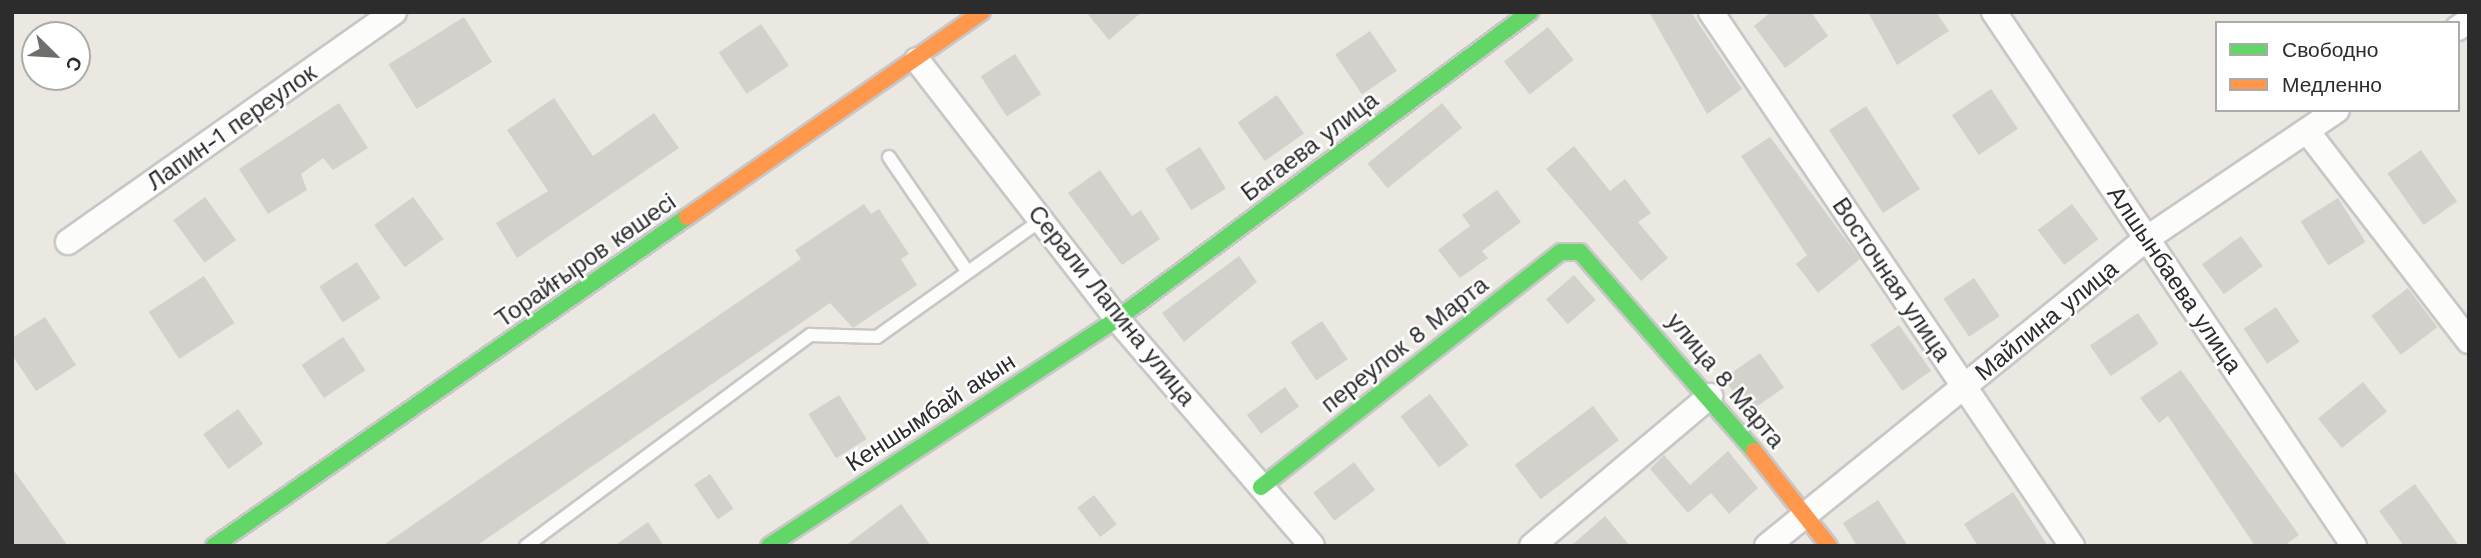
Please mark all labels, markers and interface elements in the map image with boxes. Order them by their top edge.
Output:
north arrow [21,21,91,91]
legend [2215,21,2460,112]
text: Свободно [2282,37,2379,62]
text: С [61,53,87,75]
street label: Лапин-1 переулок [142,59,322,197]
text: Медленно [2282,72,2382,97]
street label: Багаева улица [1236,86,1384,208]
street label: Алшынбаева улица [2101,181,2247,379]
street label: Торайғыров көшесі [490,188,682,334]
street label: Восточная улица [1826,193,1956,367]
street label: Серали Лапина улица [1021,200,1201,412]
street label: Майлина улица [1970,255,2124,387]
street label: переулок 8 Марта [1316,271,1494,419]
street label: улица 8 Марта [1660,308,1790,454]
street label: Кеншымбай акын [841,348,1021,478]

